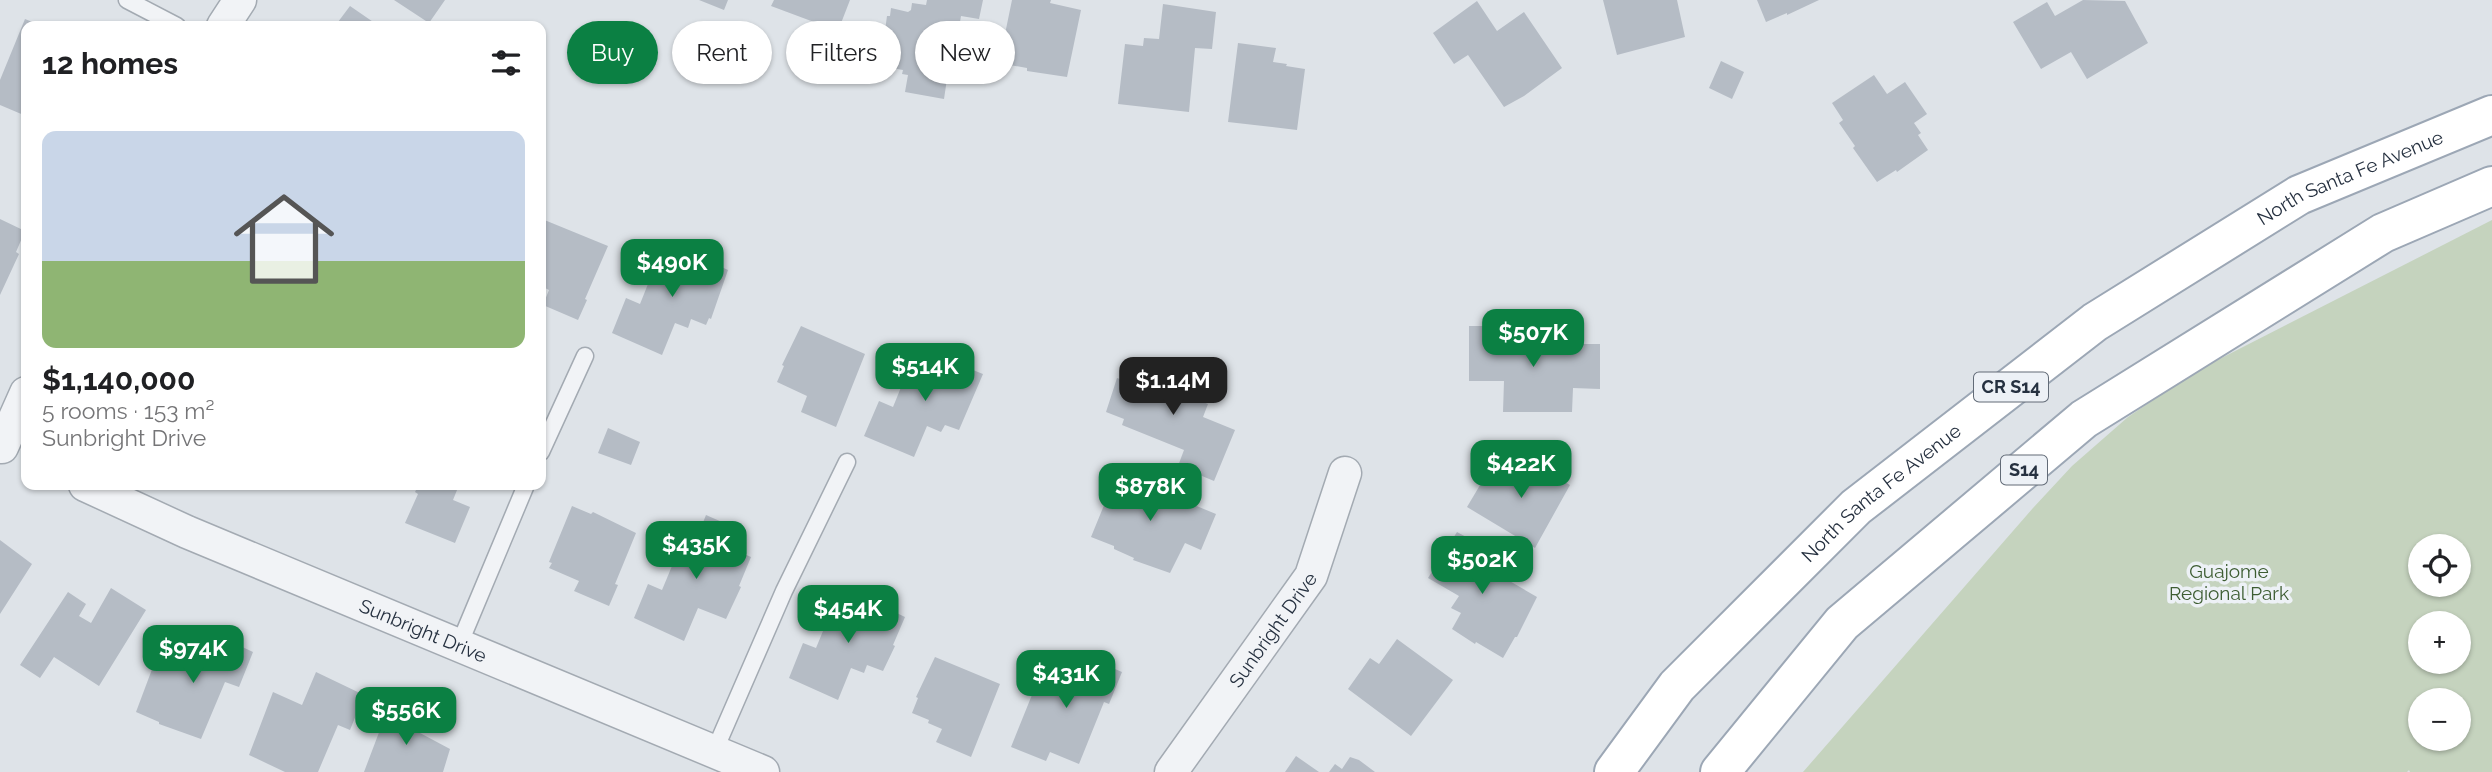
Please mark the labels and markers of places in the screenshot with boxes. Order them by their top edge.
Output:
pin: $490K [623,240,721,299]
pin: $507K [1484,310,1582,369]
pin: $514K [876,344,974,403]
pin: $1.14M [1116,358,1230,417]
pin: $422K [1472,440,1570,500]
pin: $878K [1101,463,1199,523]
pin: $435K [647,522,745,581]
pin: $502K [1433,536,1531,596]
pin: $454K [799,586,897,645]
pin: $974K [144,626,242,685]
pin: $431K [1017,650,1115,710]
pin: $556K [357,688,455,747]

